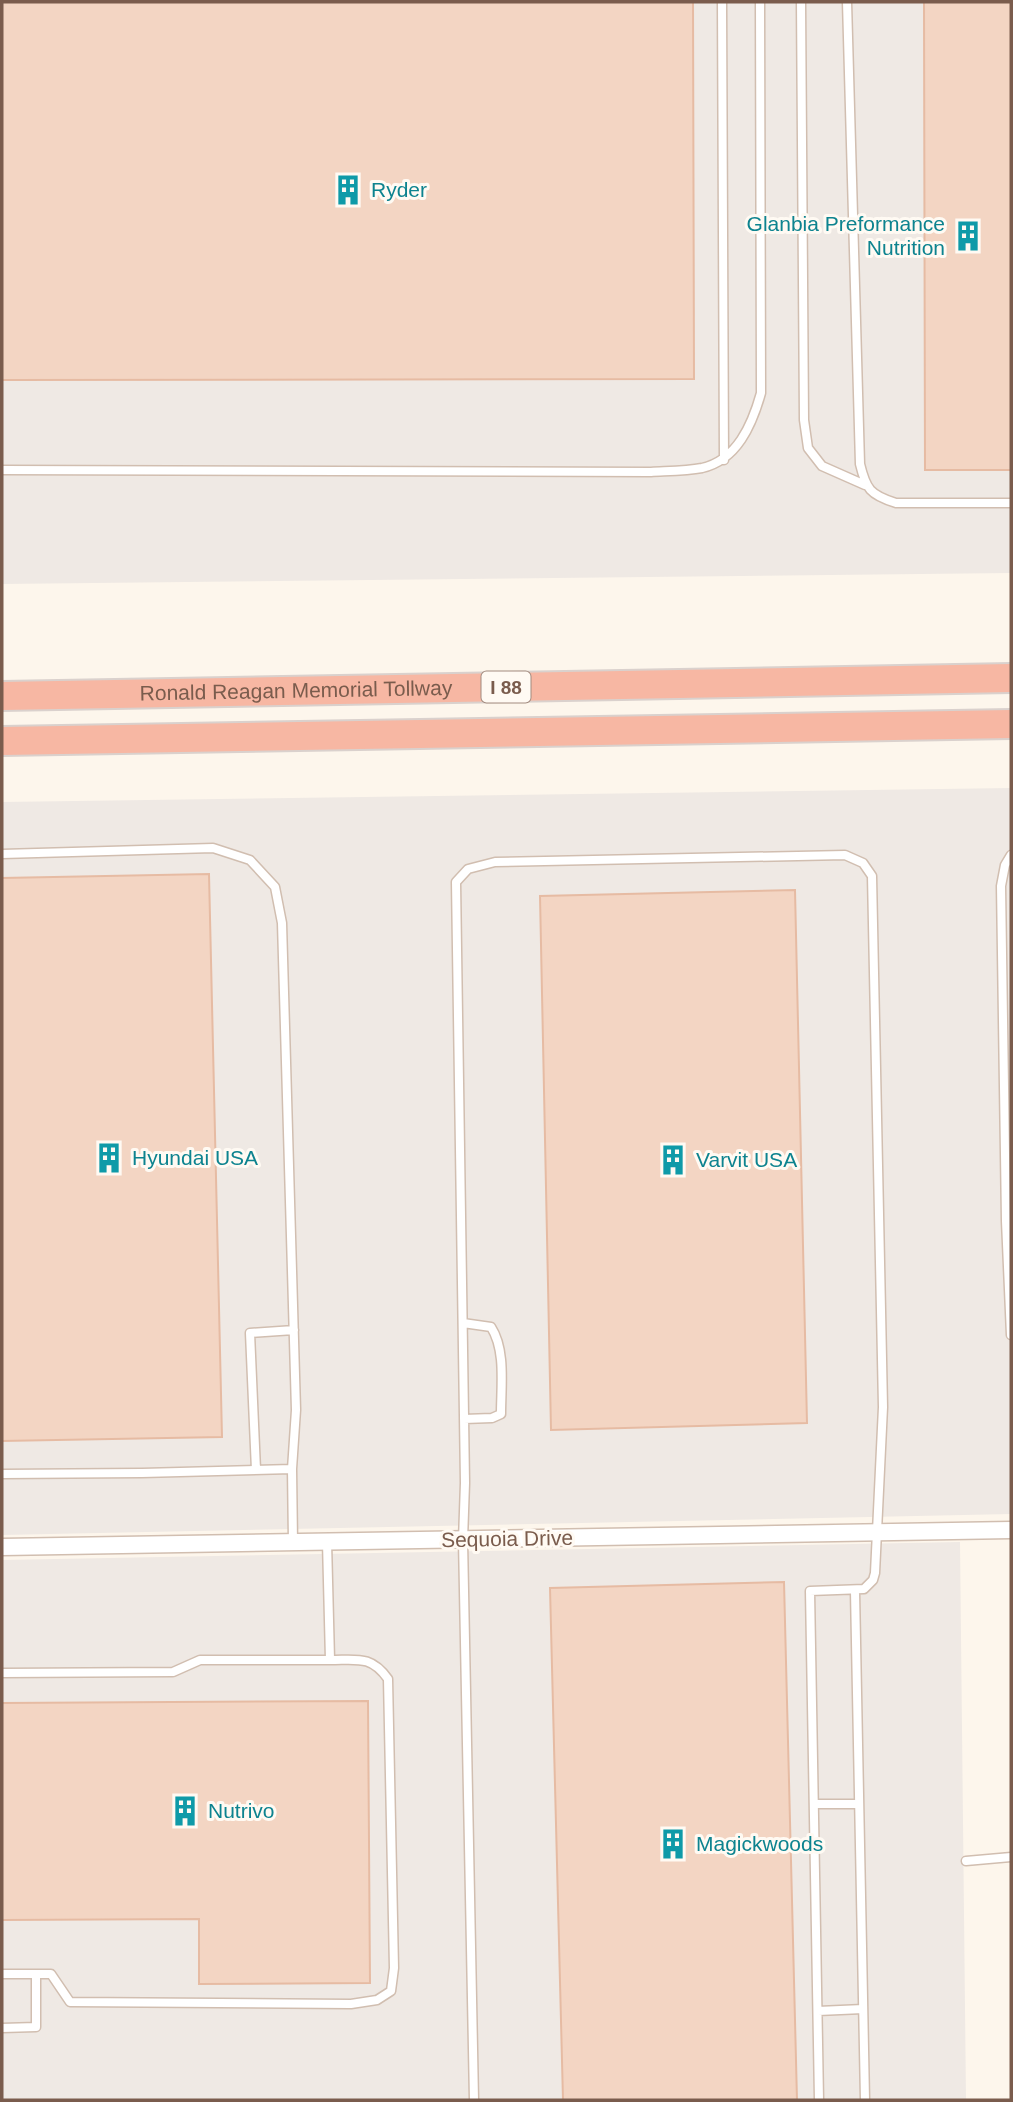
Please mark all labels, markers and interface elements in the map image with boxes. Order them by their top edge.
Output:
building icon: Ryder [331,173,365,207]
place label: Ryder [371,178,427,201]
place label: Glanbia Preformance Nutrition [747,212,945,259]
building icon: Glanbia Preformance Nutrition [951,219,985,253]
road number: I 88 [482,672,530,702]
street label: Ronald Reagan Memorial Tollway [139,676,453,705]
building icon: Hyundai USA [92,1141,126,1175]
building icon: Varvit USA [656,1143,690,1177]
place label: Hyundai USA [132,1146,258,1169]
place label: Varvit USA [696,1148,797,1171]
street label: Sequoia Drive [441,1526,573,1551]
building icon: Nutrivo [168,1794,202,1828]
place label: Nutrivo [208,1799,275,1822]
building icon: Magickwoods [656,1827,690,1861]
place label: Magickwoods [696,1832,823,1855]

